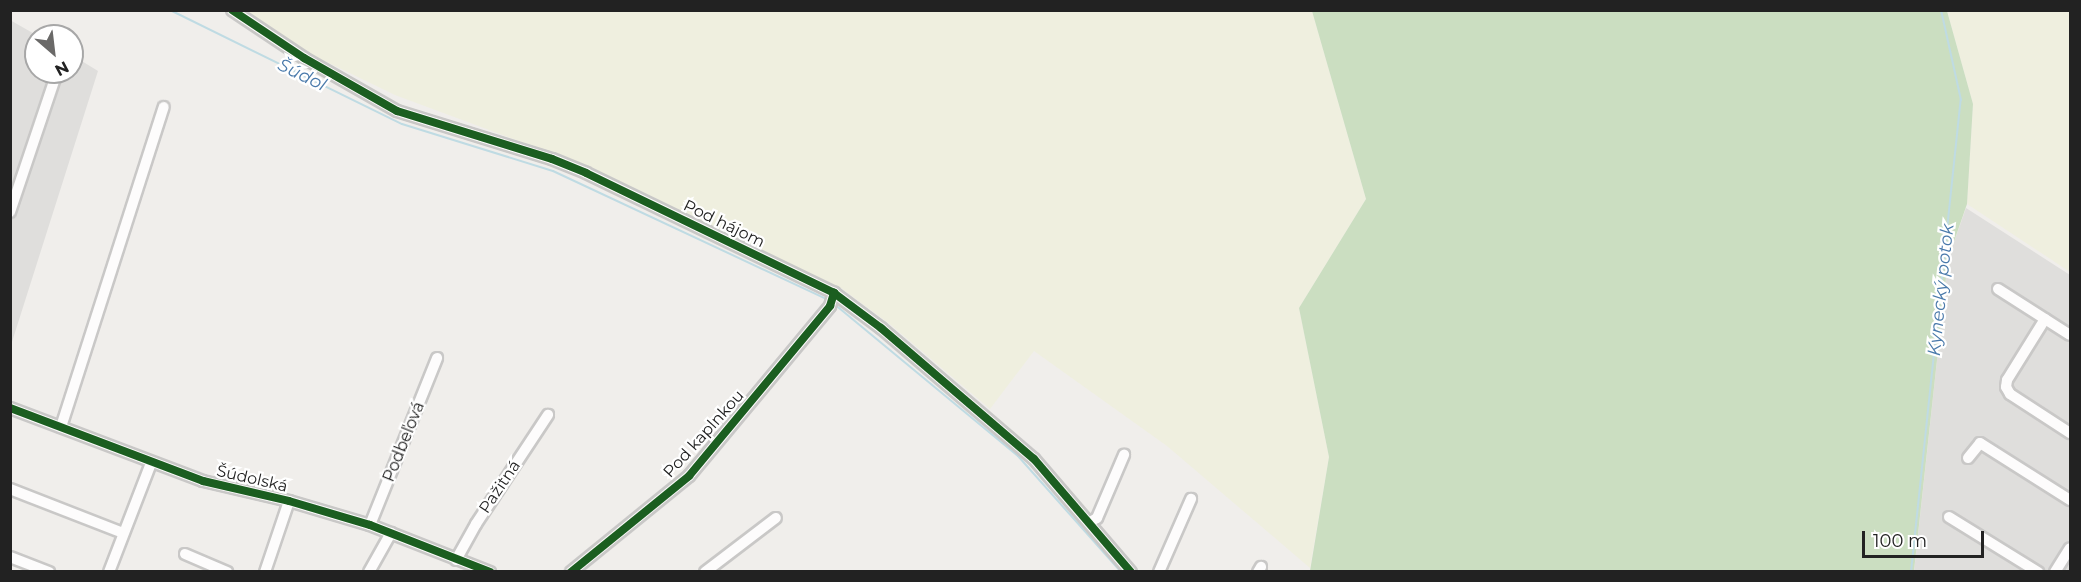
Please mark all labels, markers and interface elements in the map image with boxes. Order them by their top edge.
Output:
north arrow [24,24,84,84]
water label: Šúdol [274,54,330,96]
text: N [52,57,72,80]
street label: Pod hájom [680,196,768,252]
water label: Kynecký potok [1923,223,1959,357]
street label: Pod kaplnkou [660,386,748,482]
street label: Podbeľová [379,399,429,485]
street label: Pažitná [475,457,525,517]
street label: Šúdolská [215,461,289,497]
scale bar [1865,519,1986,557]
text: 100 m [1873,530,1927,552]

